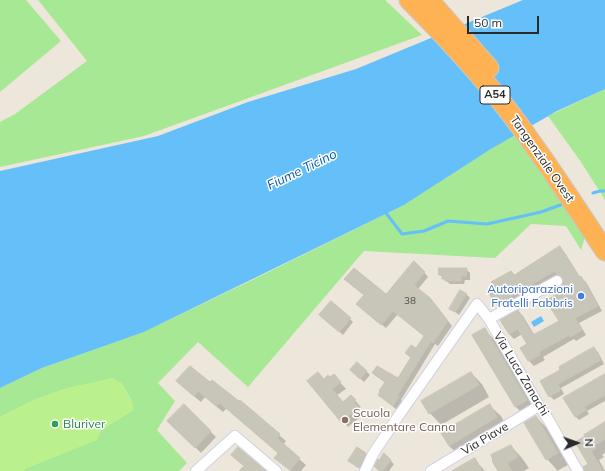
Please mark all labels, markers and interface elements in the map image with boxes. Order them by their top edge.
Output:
scale bar [469,8,541,34]
text: 50 m [474,15,502,30]
road number: A54 [480,86,510,104]
street label: Tangenziale Ovest [507,113,577,205]
water label: Fiume Ticino [265,146,339,194]
place label: Autoriparazioni Fratelli Fabbris [487,282,573,310]
marker: Autoriparazioni Fratelli Fabbris [576,291,586,301]
house number: 38 [404,295,416,307]
street label: Via Luca Zanachi [490,329,552,419]
place label: Scuola Elementare Canna [353,406,455,434]
marker: Scuola Elementare Canna [340,415,350,425]
place label: Bluriver [63,417,105,431]
marker: Bluriver [50,419,60,429]
street label: Via Piave [459,419,511,459]
north arrow [557,423,597,463]
text: N [582,438,596,447]

